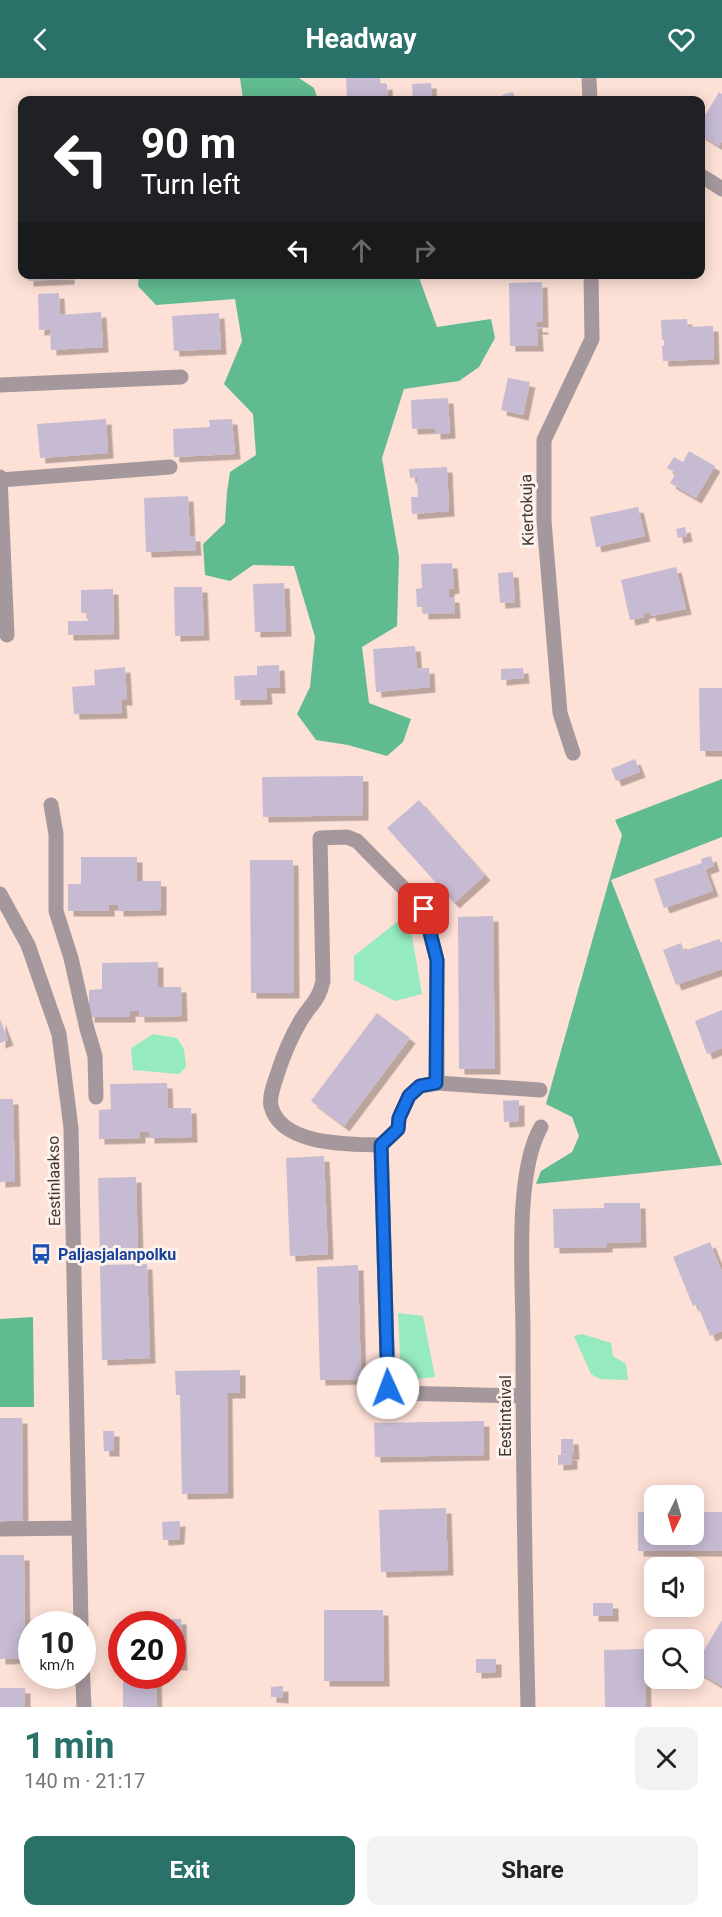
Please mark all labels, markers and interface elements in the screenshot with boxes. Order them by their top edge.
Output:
icon: back [24,23,57,56]
text: Headway [306,23,416,55]
icon: heart [665,23,698,56]
text: 90 m [141,119,236,168]
icon: left [42,120,120,198]
text: Turn left [141,169,241,201]
icon: left [282,234,315,267]
icon: ahead [345,234,378,267]
icon: right [408,234,441,267]
street label: Kiertokuja [516,474,538,546]
pin [398,883,449,934]
icon: arrive [407,892,440,925]
street label: Eestinlaakso [44,1136,64,1226]
bus stop icon: Paljasjalanpolku [29,1242,53,1266]
place label: Paljasjalanpolku [58,1245,176,1264]
position arrow [356,1356,420,1420]
street label: Eestintaival [496,1375,515,1457]
north arrow [644,1485,704,1545]
map controls [644,1485,704,1689]
button: sound [644,1557,704,1617]
speed limit sign: 20 [108,1611,186,1689]
text: 10 [40,1625,74,1660]
button: search [644,1629,704,1689]
text: km/h [39,1656,75,1674]
text: 1 min [24,1725,115,1767]
button: close [635,1727,698,1790]
text: 140 m · 21:17 [24,1769,145,1793]
button: Exit [24,1836,355,1905]
button: Share [367,1836,698,1905]

